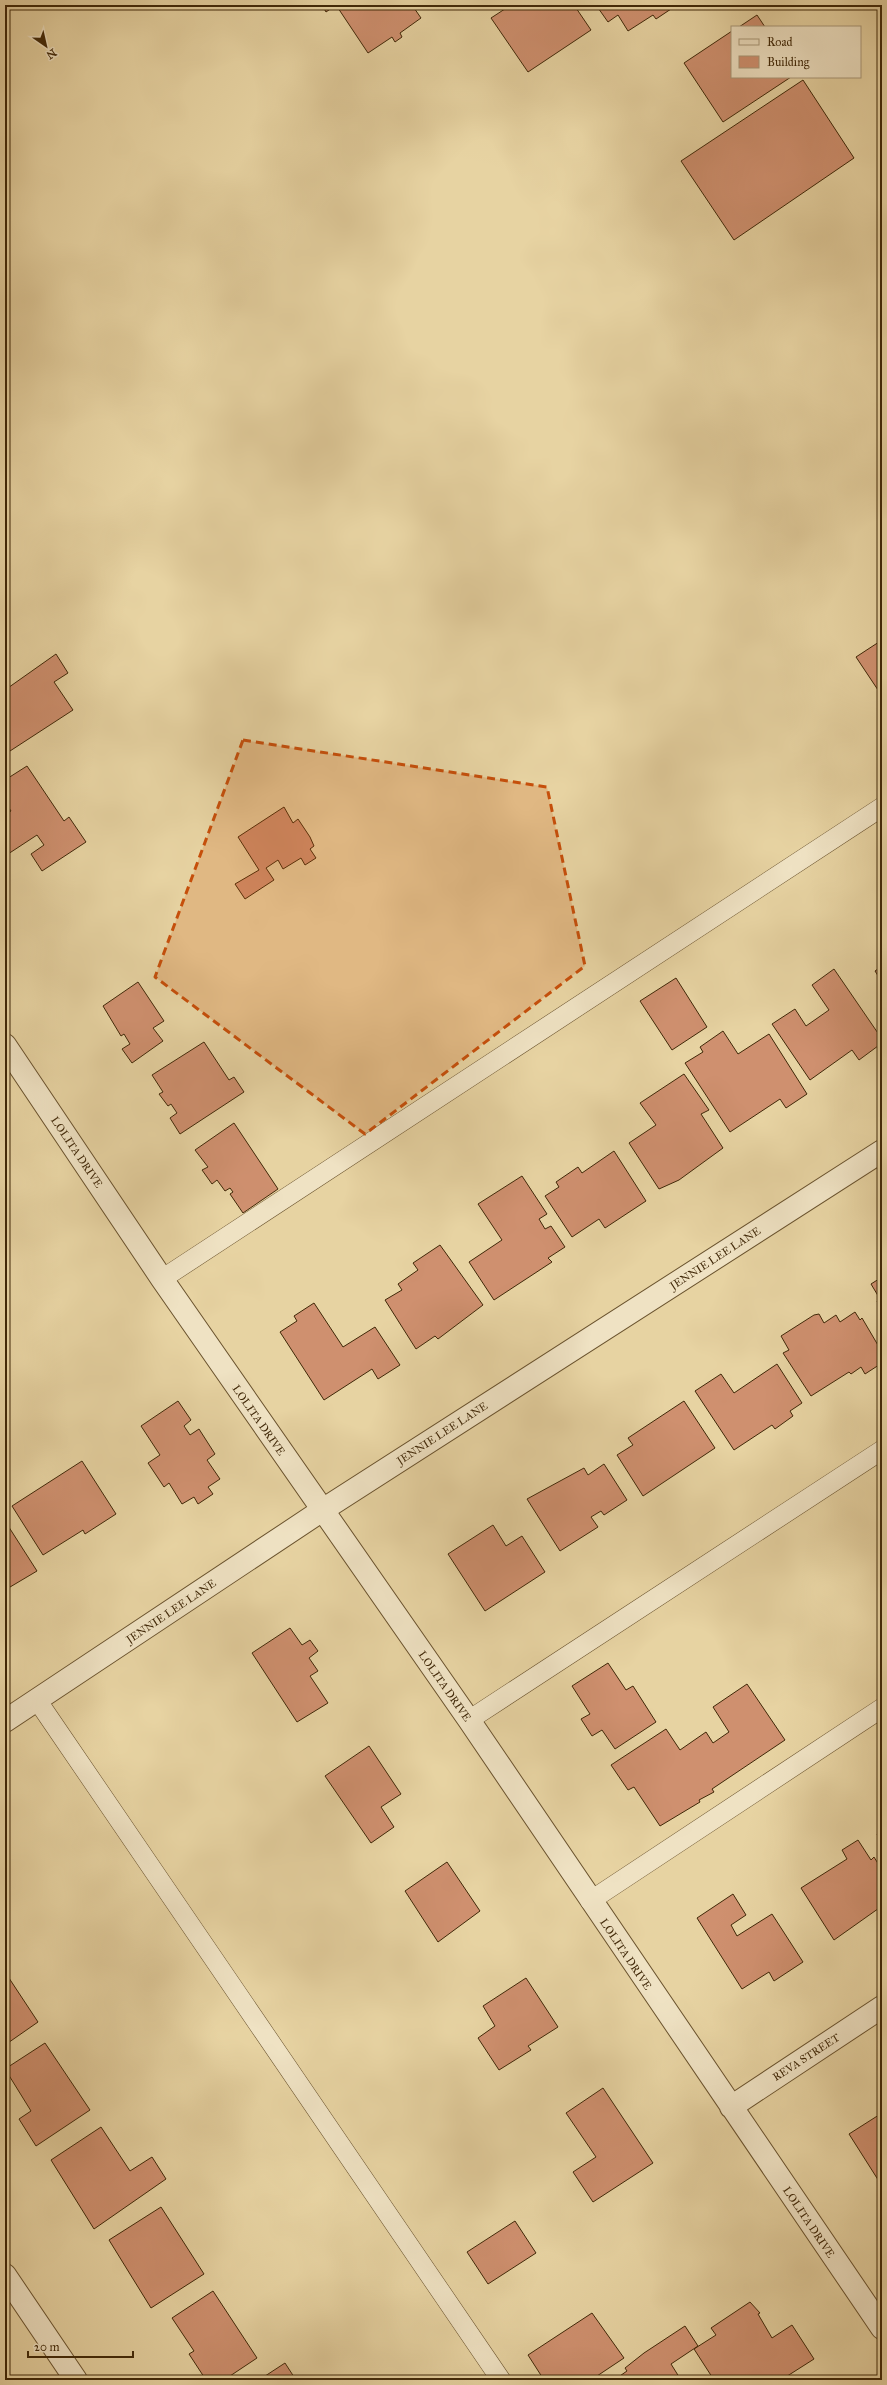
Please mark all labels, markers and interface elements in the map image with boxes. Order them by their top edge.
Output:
north arrow [26,26,66,66]
legend [731,26,861,78]
text: Road [767,35,793,49]
text: N [43,46,59,62]
text: Building [767,55,810,70]
street label: LOLITA DRIVE [48,1114,105,1190]
street label: JENNIE LEE LANE [667,1224,764,1294]
street label: LOLITA DRIVE [229,1383,288,1458]
street label: JENNIE LEE LANE [394,1399,491,1469]
street label: JENNIE LEE LANE [123,1577,219,1648]
street label: LOLITA DRIVE [415,1649,474,1724]
street label: LOLITA DRIVE [597,1916,654,1992]
street label: REVA STREET [770,2031,843,2084]
street label: LOLITA DRIVE [780,2184,837,2260]
scale bar [28,2333,133,2359]
text: 20 m [34,2340,60,2354]

